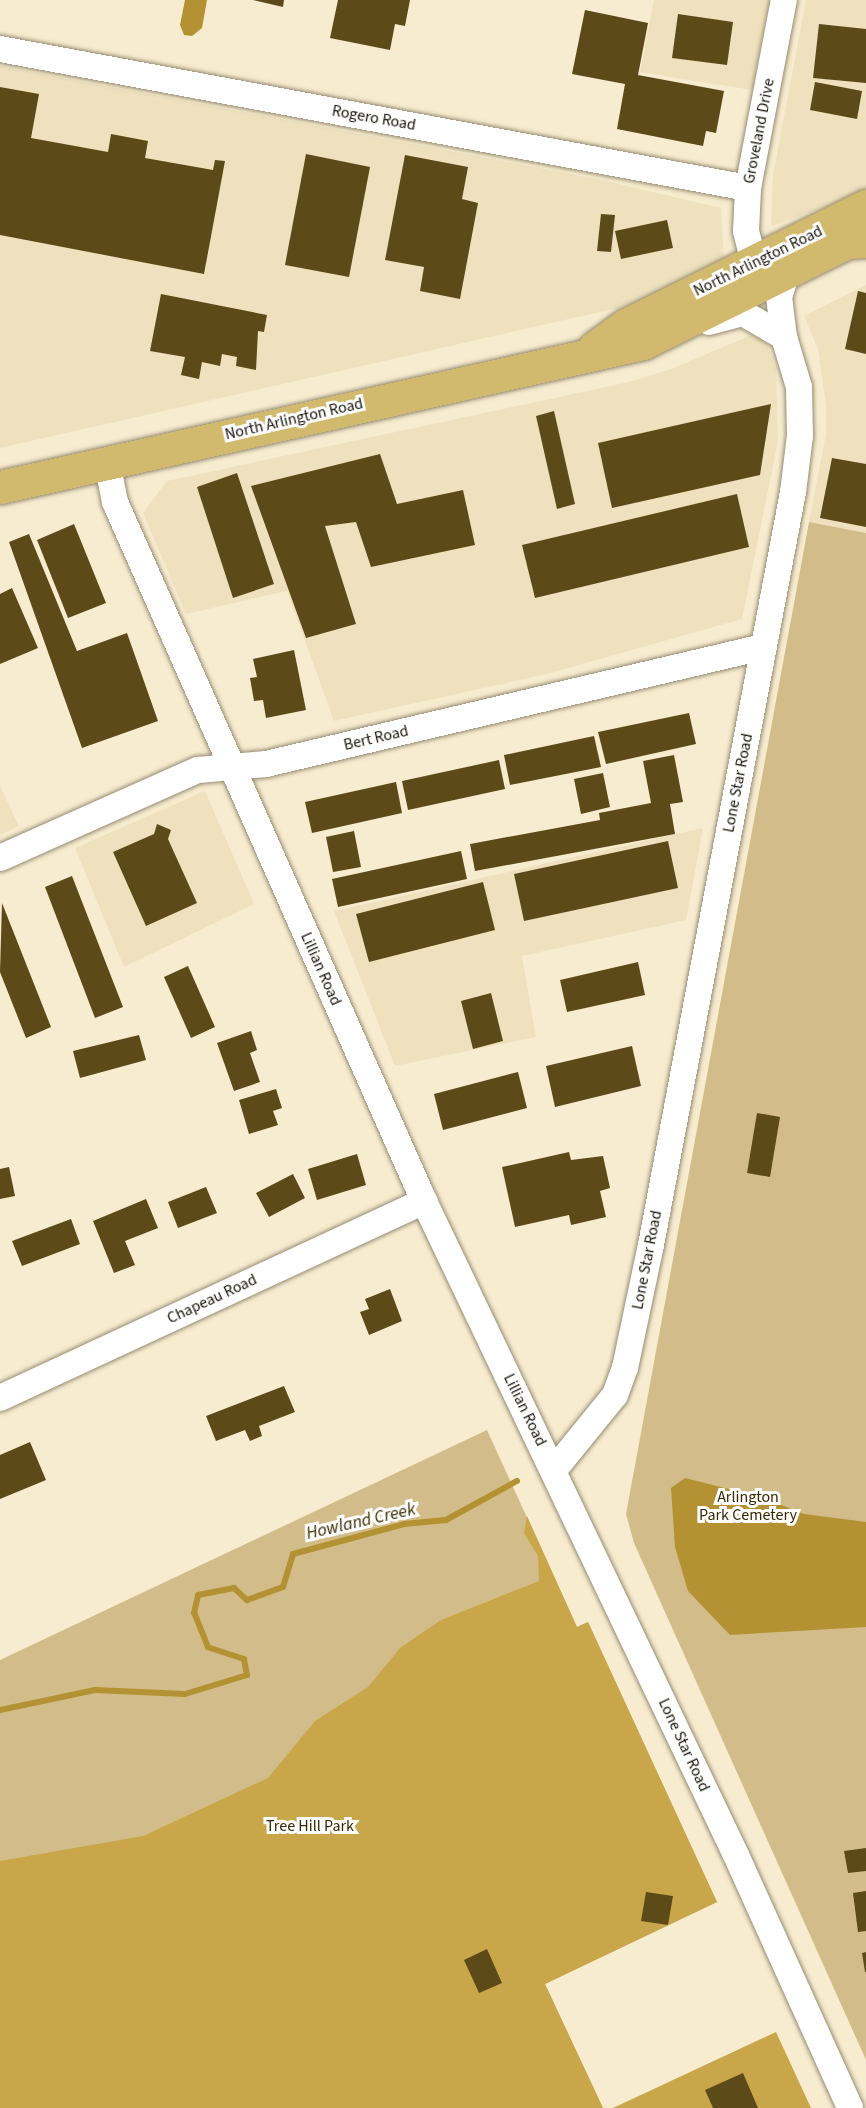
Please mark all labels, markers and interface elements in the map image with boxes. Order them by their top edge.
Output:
street label: Groveland Drive [739,77,779,185]
street label: Rogero Road [330,101,418,135]
street label: North Arlington Road [690,221,826,301]
street label: North Arlington Road [223,394,365,444]
street label: Bert Road [342,721,410,755]
street label: Lone Star Road [719,732,757,834]
street label: Lillian Road [296,929,346,1009]
street label: Lone Star Road [628,1209,666,1311]
street label: Chapeau Road [164,1270,260,1328]
street label: Lillian Road [499,1371,551,1449]
park label: Arlington Park Cemetery [699,1487,797,1525]
water label: Howland Creek [304,1499,418,1545]
street label: Lone Star Road [654,1695,714,1795]
park label: Tree Hill Park [266,1816,354,1836]

